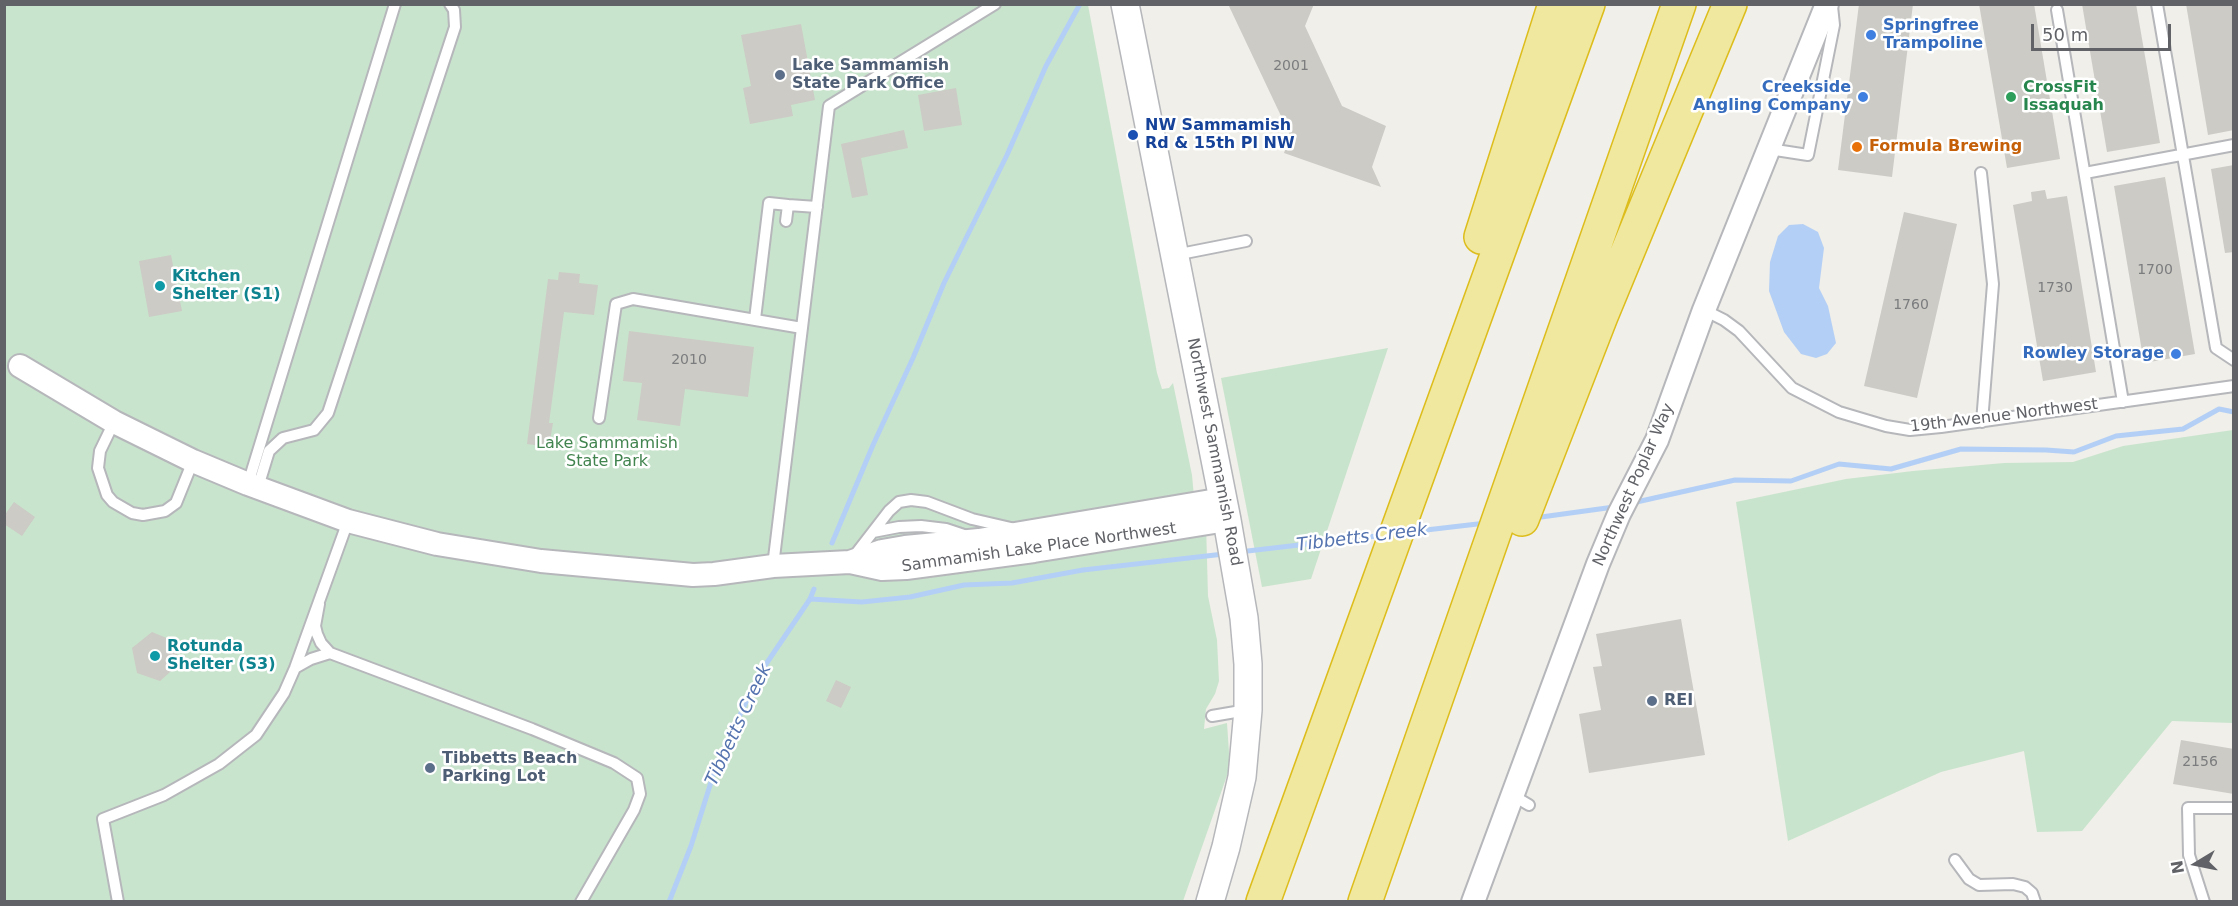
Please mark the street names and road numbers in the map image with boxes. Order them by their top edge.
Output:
street label: Northwest Sammamish Road [1182,336,1246,568]
street label: 19th Avenue Northwest [1909,395,2099,437]
street label: Northwest Poplar Way [1589,401,1679,569]
street label: Sammamish Lake Place Northwest [901,519,1177,577]

